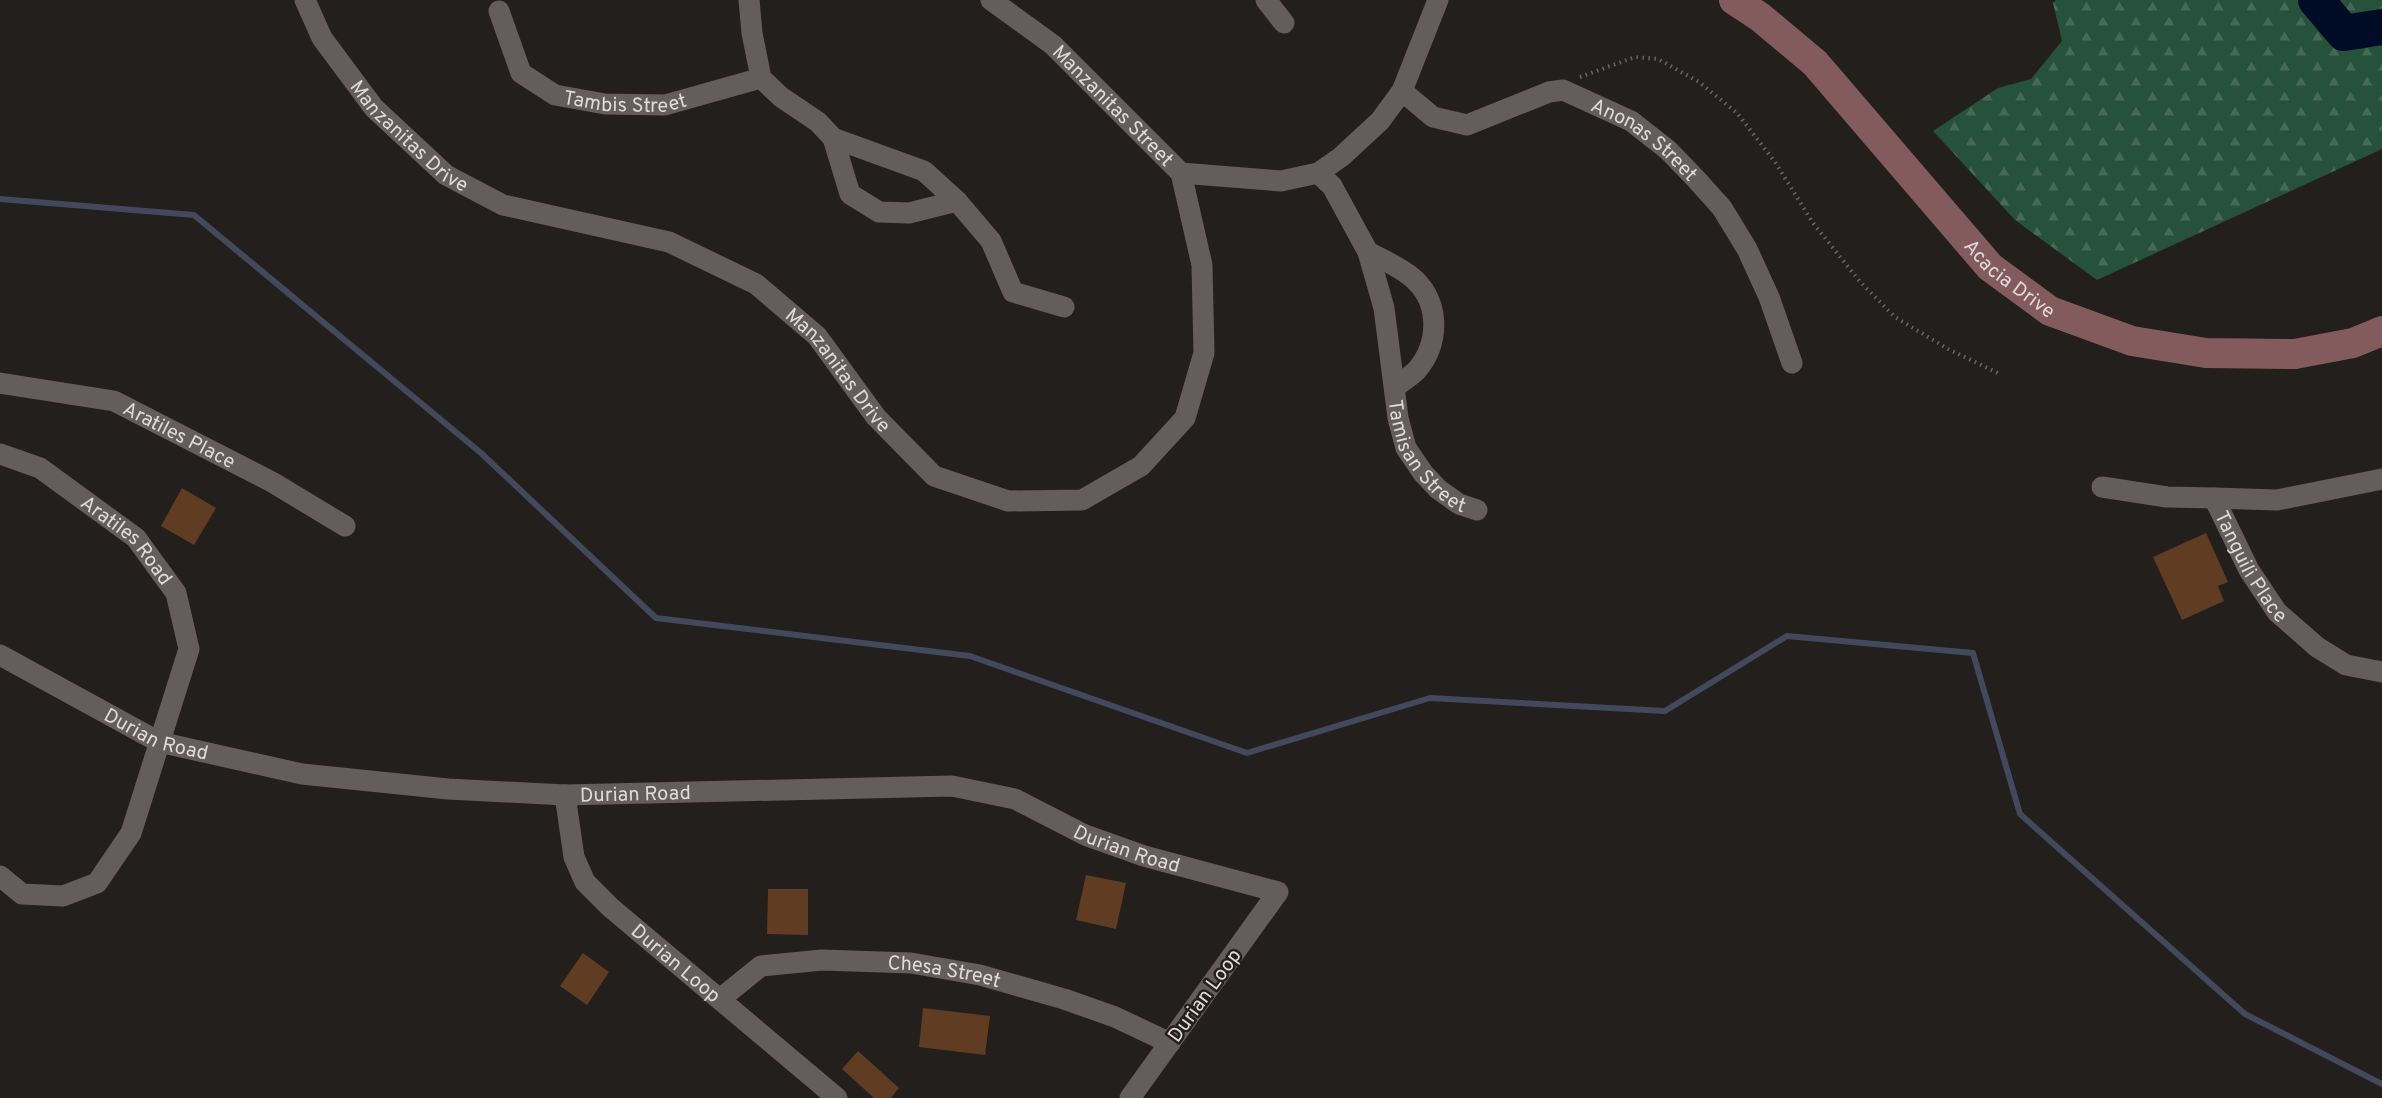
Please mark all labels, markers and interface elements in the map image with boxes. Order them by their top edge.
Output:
street label: Manzanitas Street [1046,40,1178,173]
street label: Manzanitas Drive [343,76,472,199]
street label: Tambis Street [561,86,690,120]
street label: Anonas Street [1586,93,1702,188]
street label: Acacia Drive [1957,234,2060,325]
street label: Manzanitas Drive [779,303,895,439]
street label: Aratiles Place [118,397,239,476]
street label: Tamisan Street [1381,398,1469,520]
street label: Aratiles Road [75,491,177,591]
street label: Tanguili Place [2207,507,2292,630]
street label: Durian Road [99,703,210,768]
street label: Durian Road [580,781,691,810]
street label: Durian Road [1068,820,1183,880]
street label: Durian Loop [625,919,725,1010]
street label: Durian Loop [1163,944,1248,1048]
street label: Chesa Street [887,951,1003,995]

